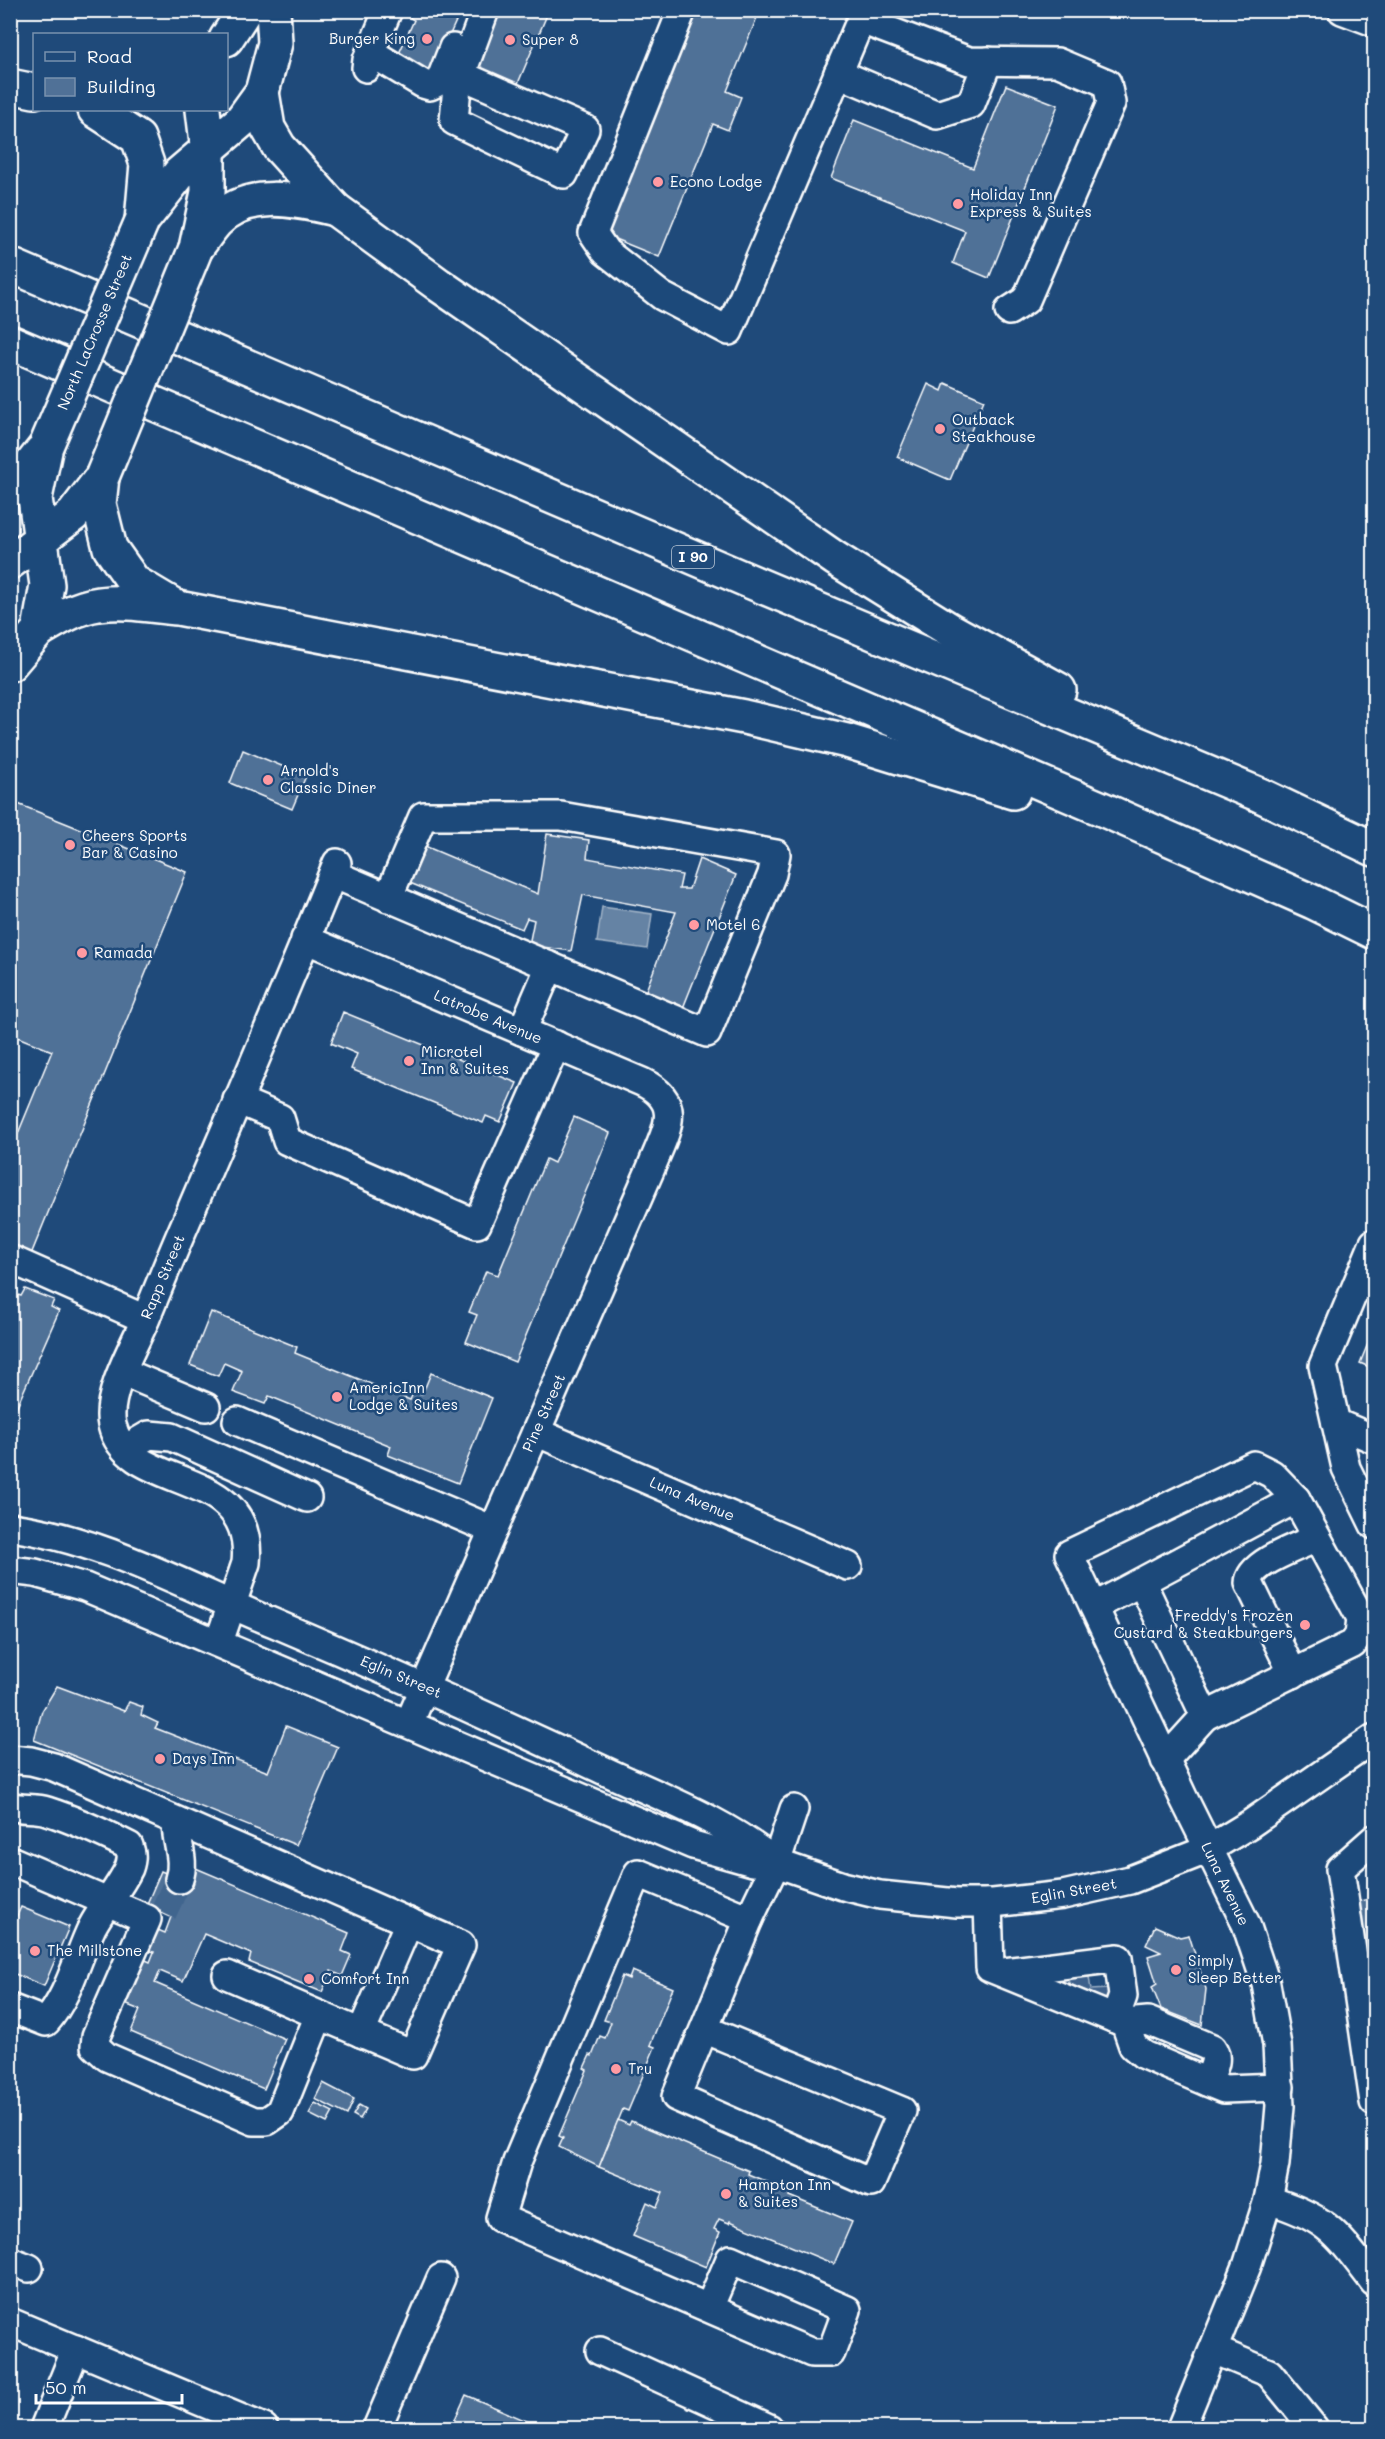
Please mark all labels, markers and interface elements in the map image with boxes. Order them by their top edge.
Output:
place label: Burger King [329,28,415,48]
place label: Super 8 [522,29,579,49]
marker: Burger King [420,32,434,46]
legend [33,33,228,111]
marker: Super 8 [503,33,517,47]
text: Road [87,44,132,68]
text: Building [87,74,155,98]
place label: Econo Lodge [670,171,763,191]
marker: Econo Lodge [651,175,665,189]
place label: Holiday Inn Express & Suites [970,184,1092,221]
marker: Holiday Inn Express & Suites [951,197,965,211]
street label: North LaCrosse Street [52,250,136,413]
place label: Outback Steakhouse [952,409,1036,446]
marker: Outback Steakhouse [933,422,947,436]
road number: I 90 [672,546,714,568]
place label: Arnold's Classic Diner [280,760,377,797]
marker: Arnold's Classic Diner [261,773,275,787]
place label: Cheers Sports Bar & Casino [82,825,187,862]
marker: Cheers Sports Bar & Casino [63,838,77,852]
place label: Motel 6 [706,914,760,934]
marker: Motel 6 [687,918,701,932]
place label: Ramada [94,942,153,962]
marker: Ramada [75,946,89,960]
street label: Latrobe Avenue [431,984,546,1048]
place label: Microtel Inn & Suites [421,1041,509,1078]
marker: Microtel Inn & Suites [402,1054,416,1068]
street label: Rapp Street [135,1231,189,1322]
street label: Pine Street [517,1370,569,1455]
place label: AmericInn Lodge & Suites [349,1377,458,1414]
marker: AmericInn Lodge & Suites [330,1390,344,1404]
street label: Luna Avenue [647,1471,738,1525]
place label: Freddy's Frozen Custard & Steakburgers [1114,1605,1293,1642]
marker: Freddy's Frozen Custard & Steakburgers [1298,1618,1312,1632]
street label: Eglin Street [358,1650,445,1702]
place label: Days Inn [172,1748,235,1768]
marker: Days Inn [153,1752,167,1766]
street label: Luna Avenue [1197,1839,1255,1929]
street label: Eglin Street [1029,1873,1118,1907]
place label: The Millstone [47,1940,142,1960]
marker: The Millstone [28,1944,42,1958]
place label: Simply Sleep Better [1188,1950,1281,1987]
marker: Simply Sleep Better [1169,1963,1183,1977]
place label: Comfort Inn [321,1968,409,1988]
marker: Comfort Inn [302,1972,316,1986]
place label: Tru [628,2058,652,2078]
marker: Tru [609,2062,623,2076]
place label: Hampton Inn & Suites [738,2174,831,2211]
marker: Hampton Inn & Suites [719,2187,733,2201]
scale bar [36,2367,182,2405]
text: 50 m [45,2375,87,2399]

